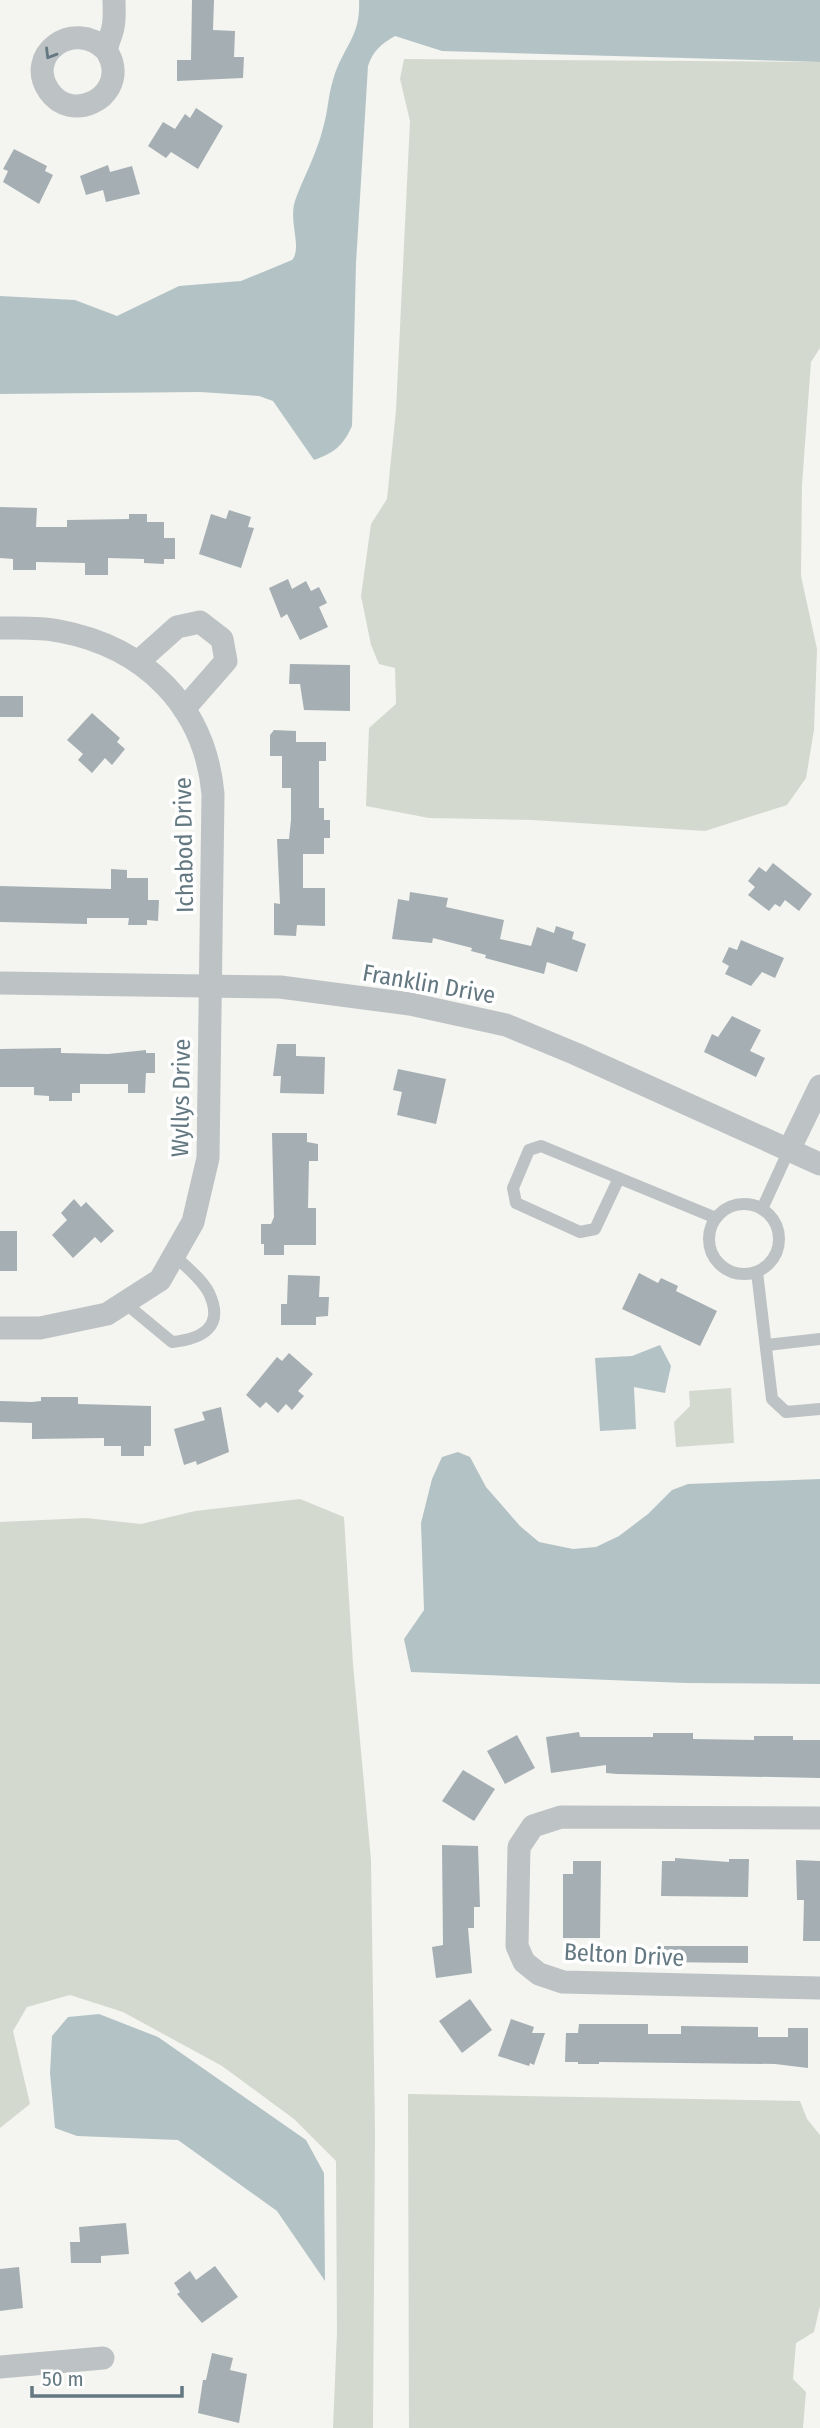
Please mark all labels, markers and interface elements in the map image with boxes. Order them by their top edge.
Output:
one-way arrow [46,46,59,59]
street label: Ichabod Drive [169,777,199,913]
street label: Franklin Drive [360,959,498,1009]
street label: Wyllys Drive [166,1039,196,1157]
street label: Belton Drive [563,1938,685,1972]
scale bar [32,2354,182,2398]
text: 50 m [42,2366,84,2392]

